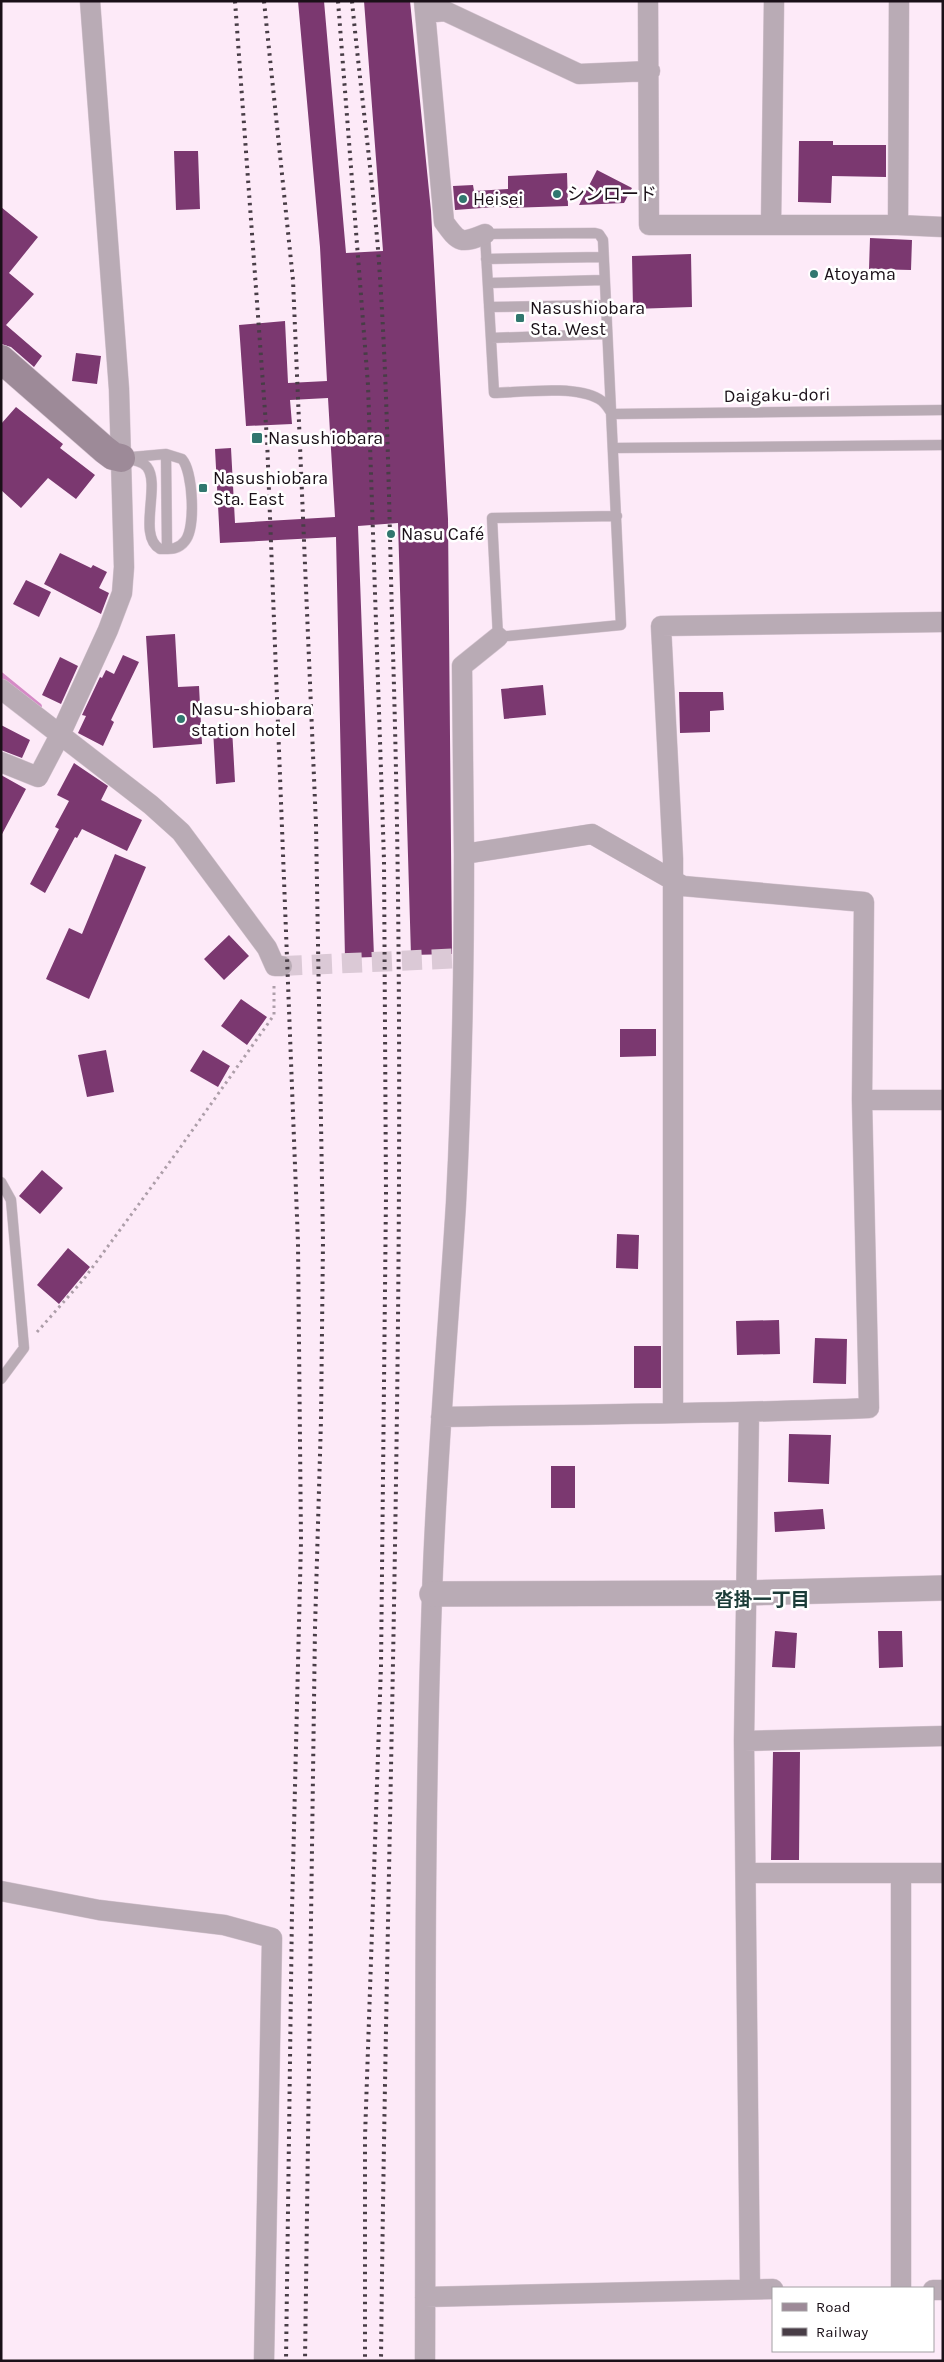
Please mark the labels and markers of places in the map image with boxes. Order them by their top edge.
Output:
place label: シンロード [567,183,657,205]
place label: Heisei [473,188,524,210]
marker: シンロード [551,188,563,200]
marker: Heisei [457,193,469,205]
place label: Atoyama [824,263,896,285]
marker: Atoyama [808,268,820,280]
place label: Nasushiobara Sta. West [530,297,645,340]
marker: Nasushiobara Sta. West [514,312,526,324]
place label: Nasushiobara [268,427,383,449]
marker: Nasushiobara [250,431,264,445]
place label: Nasushiobara Sta. East [213,467,328,510]
marker: Nasushiobara Sta. East [197,482,209,494]
place label: Nasu Café [401,523,484,545]
marker: Nasu Café [385,528,397,540]
place label: Nasu-shiobara station hotel [191,698,312,741]
marker: Nasu-shiobara station hotel [175,713,187,725]

